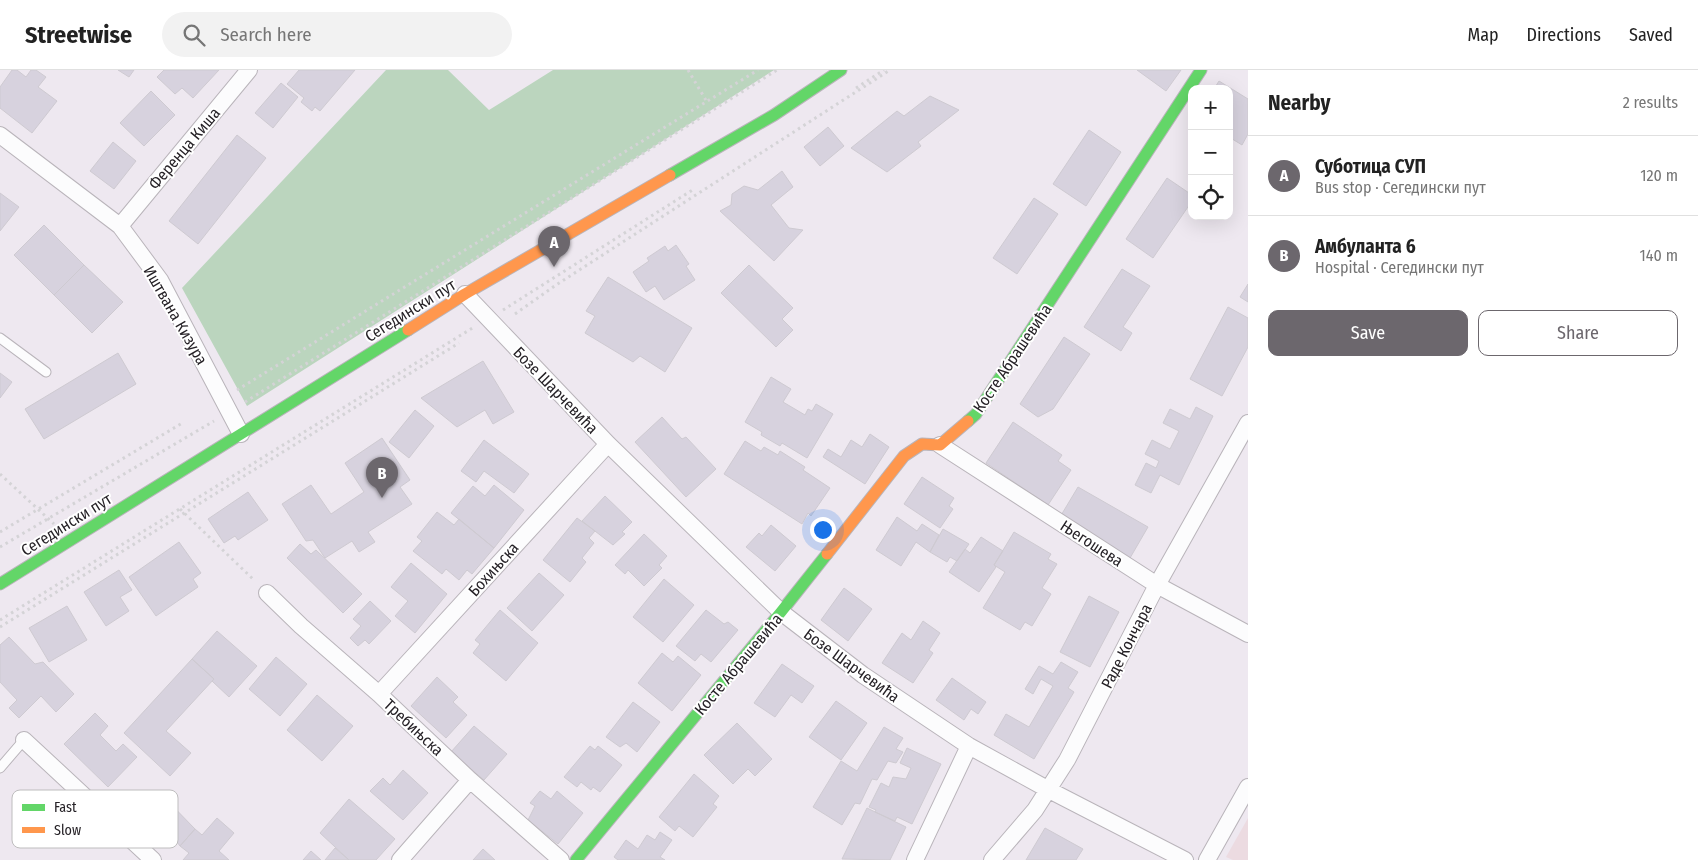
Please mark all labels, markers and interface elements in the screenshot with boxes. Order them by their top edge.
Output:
search box [162,12,512,57]
text: Streetwise [25,21,132,49]
icon: search [180,21,208,49]
text: Search here [220,23,312,46]
text: Map [1467,24,1499,46]
text: Directions [1527,24,1601,46]
text: Saved [1629,24,1673,46]
map controls [1188,85,1233,220]
button: + [1188,85,1233,130]
text: Nearby [1268,90,1330,116]
text: 2 results [1623,93,1678,112]
street label: Ференца Киша [145,103,224,193]
button: − [1188,130,1233,175]
text: Суботица СУП [1315,155,1426,178]
text: A [1280,166,1288,185]
text: 120 m [1640,166,1678,185]
button: locate [1188,175,1233,220]
text: Bus stop · Сегедински пут [1315,178,1486,197]
pin: A [538,226,570,267]
text: Амбуланта 6 [1315,235,1416,258]
text: B [1280,246,1288,265]
text: 140 m [1640,246,1678,265]
text: Hospital · Сегедински пут [1315,258,1484,277]
street label: Иштвана Кизура [140,262,212,368]
street label: Сегедински пут [361,275,460,346]
street label: Косте Абрашевића [969,300,1056,416]
button: Save [1268,310,1468,356]
button: Share [1478,310,1678,356]
street label: Бозе Шарчевића [509,343,602,438]
pin: B [366,457,398,498]
street label: Сегедински пут [17,489,116,560]
street label: Његошева [1057,516,1127,571]
your location [810,517,836,543]
street label: Бохињска [464,538,523,600]
street label: Раде Кончара [1097,601,1156,692]
street label: Косте Абрашевића [690,610,786,719]
street label: Бозе Шарчевића [800,624,903,707]
street label: Требињска [380,695,447,760]
legend [12,790,178,848]
text: Fast [54,799,77,816]
text: Slow [54,822,81,839]

